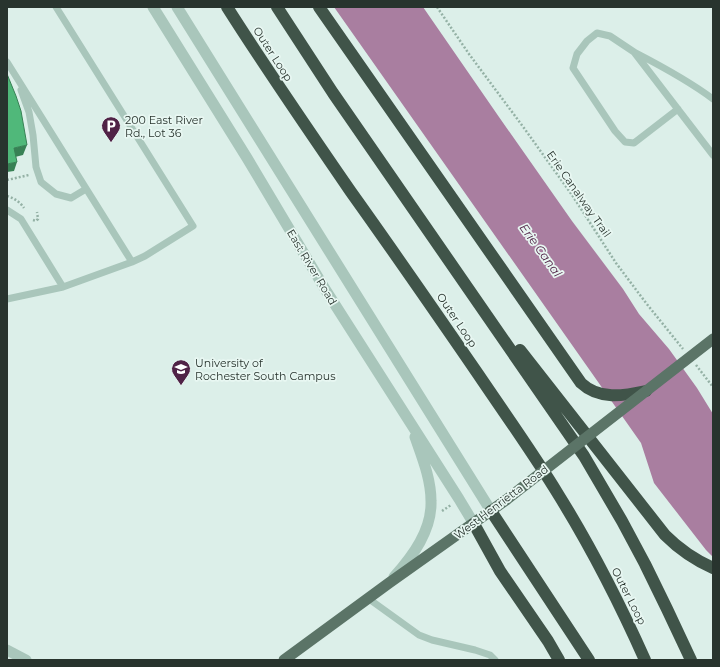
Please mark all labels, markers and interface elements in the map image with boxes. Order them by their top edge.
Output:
street label: Outer Loop [250,24,296,84]
place label: 200 East River Rd., Lot 36 [125,113,203,140]
parking icon: 200 East River Rd., Lot 36 [100,115,122,143]
street label: Erie Canalway Trail [544,148,614,240]
water label: Erie Canal [517,220,566,280]
street label: East River Road [284,227,340,307]
street label: Outer Loop [434,290,480,350]
place label: University of Rochester South Campus [195,356,336,383]
school or university icon: University of Rochester South Campus [170,358,192,386]
street label: West Henrietta Road [451,462,551,542]
street label: Outer Loop [609,565,649,627]

